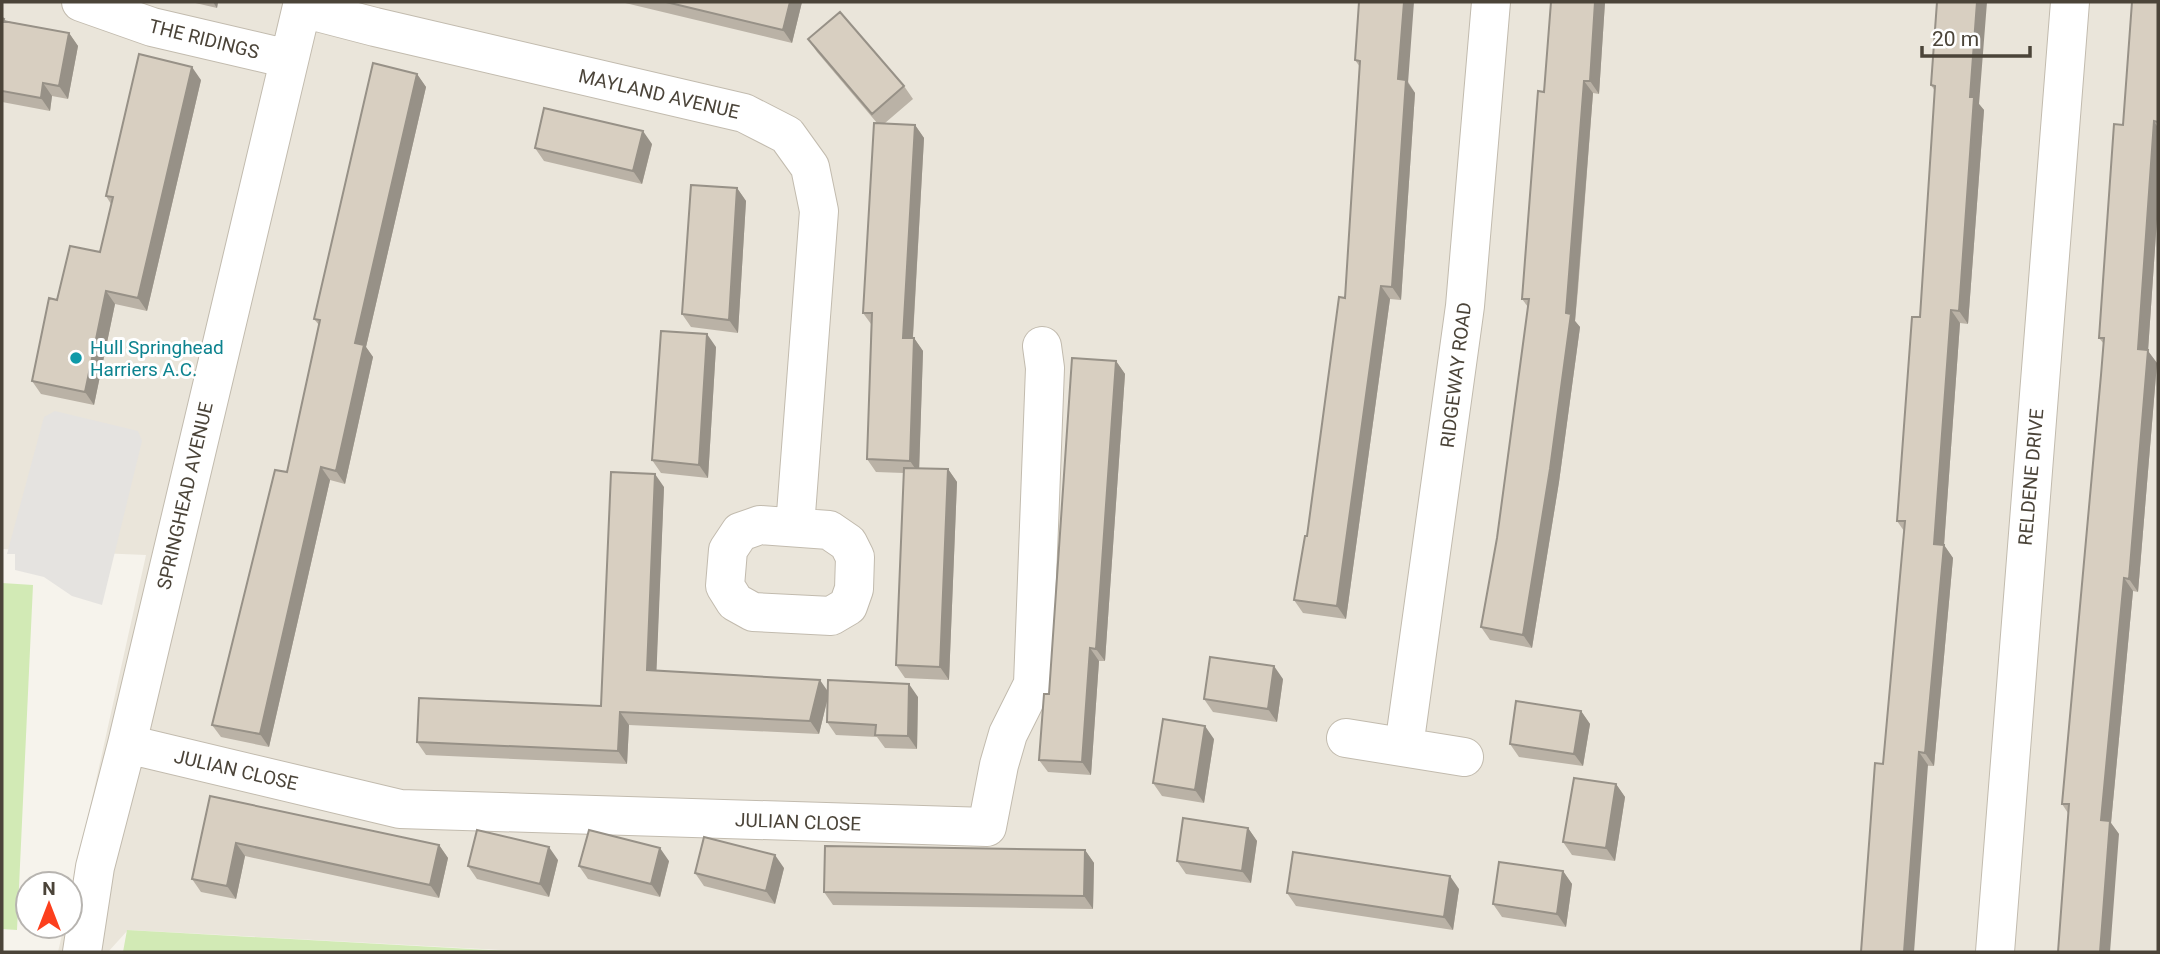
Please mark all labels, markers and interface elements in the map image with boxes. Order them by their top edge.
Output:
street label: THE RIDINGS [147,14,261,64]
scale bar [1922,14,2030,58]
text: 20 m [1932,27,1979,51]
street label: MAYLAND AVENUE [576,64,742,124]
street label: RIDGEWAY ROAD [1436,301,1476,449]
place label: Hull Springhead Harriers A.C. [90,336,224,381]
marker: Hull Springhead Harriers A.C. [68,350,84,366]
street label: SPRINGHEAD AVENUE [152,400,218,592]
street label: RELDENE DRIVE [2014,407,2048,546]
street label: JULIAN CLOSE [172,745,300,795]
street label: JULIAN CLOSE [735,808,862,836]
north arrow [14,870,84,940]
text: N [42,877,56,900]

